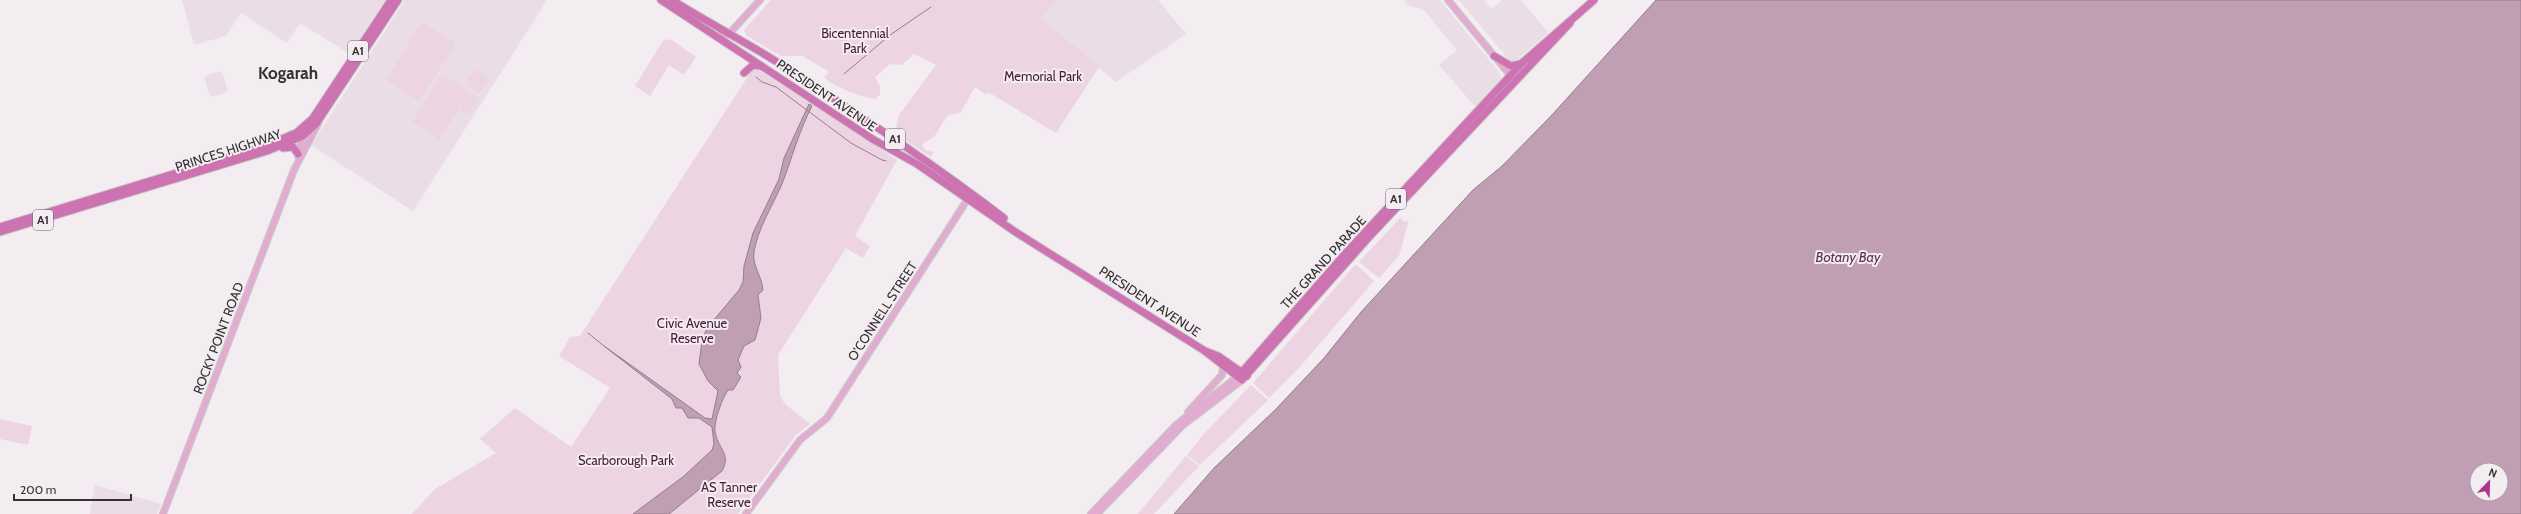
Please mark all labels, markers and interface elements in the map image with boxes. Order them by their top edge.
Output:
park label: Bicentennial Park [821,25,889,56]
road number: A1 [348,41,368,61]
street label: PRESIDENT AVENUE [774,56,880,134]
district label: Kogarah [258,63,318,83]
park label: Memorial Park [1004,68,1082,84]
street label: PRINCES HIGHWAY [173,125,283,175]
road number: A1 [885,129,905,149]
road number: A1 [1386,189,1406,209]
road number: A1 [33,210,53,230]
street label: THE GRAND PARADE [1277,212,1369,312]
water label: Botany Bay [1816,248,1881,266]
street label: O'CONNELL STREET [844,258,920,364]
street label: PRESIDENT AVENUE [1096,262,1204,340]
street label: ROCKY POINT ROAD [189,280,247,396]
park label: Civic Avenue Reserve [657,315,728,346]
park label: Scarborough Park [578,452,674,468]
north arrow [2469,462,2509,502]
text: N [2487,465,2499,481]
scale bar [14,476,131,502]
park label: AS Tanner Reserve [701,479,758,510]
text: 200 m [20,482,56,497]

